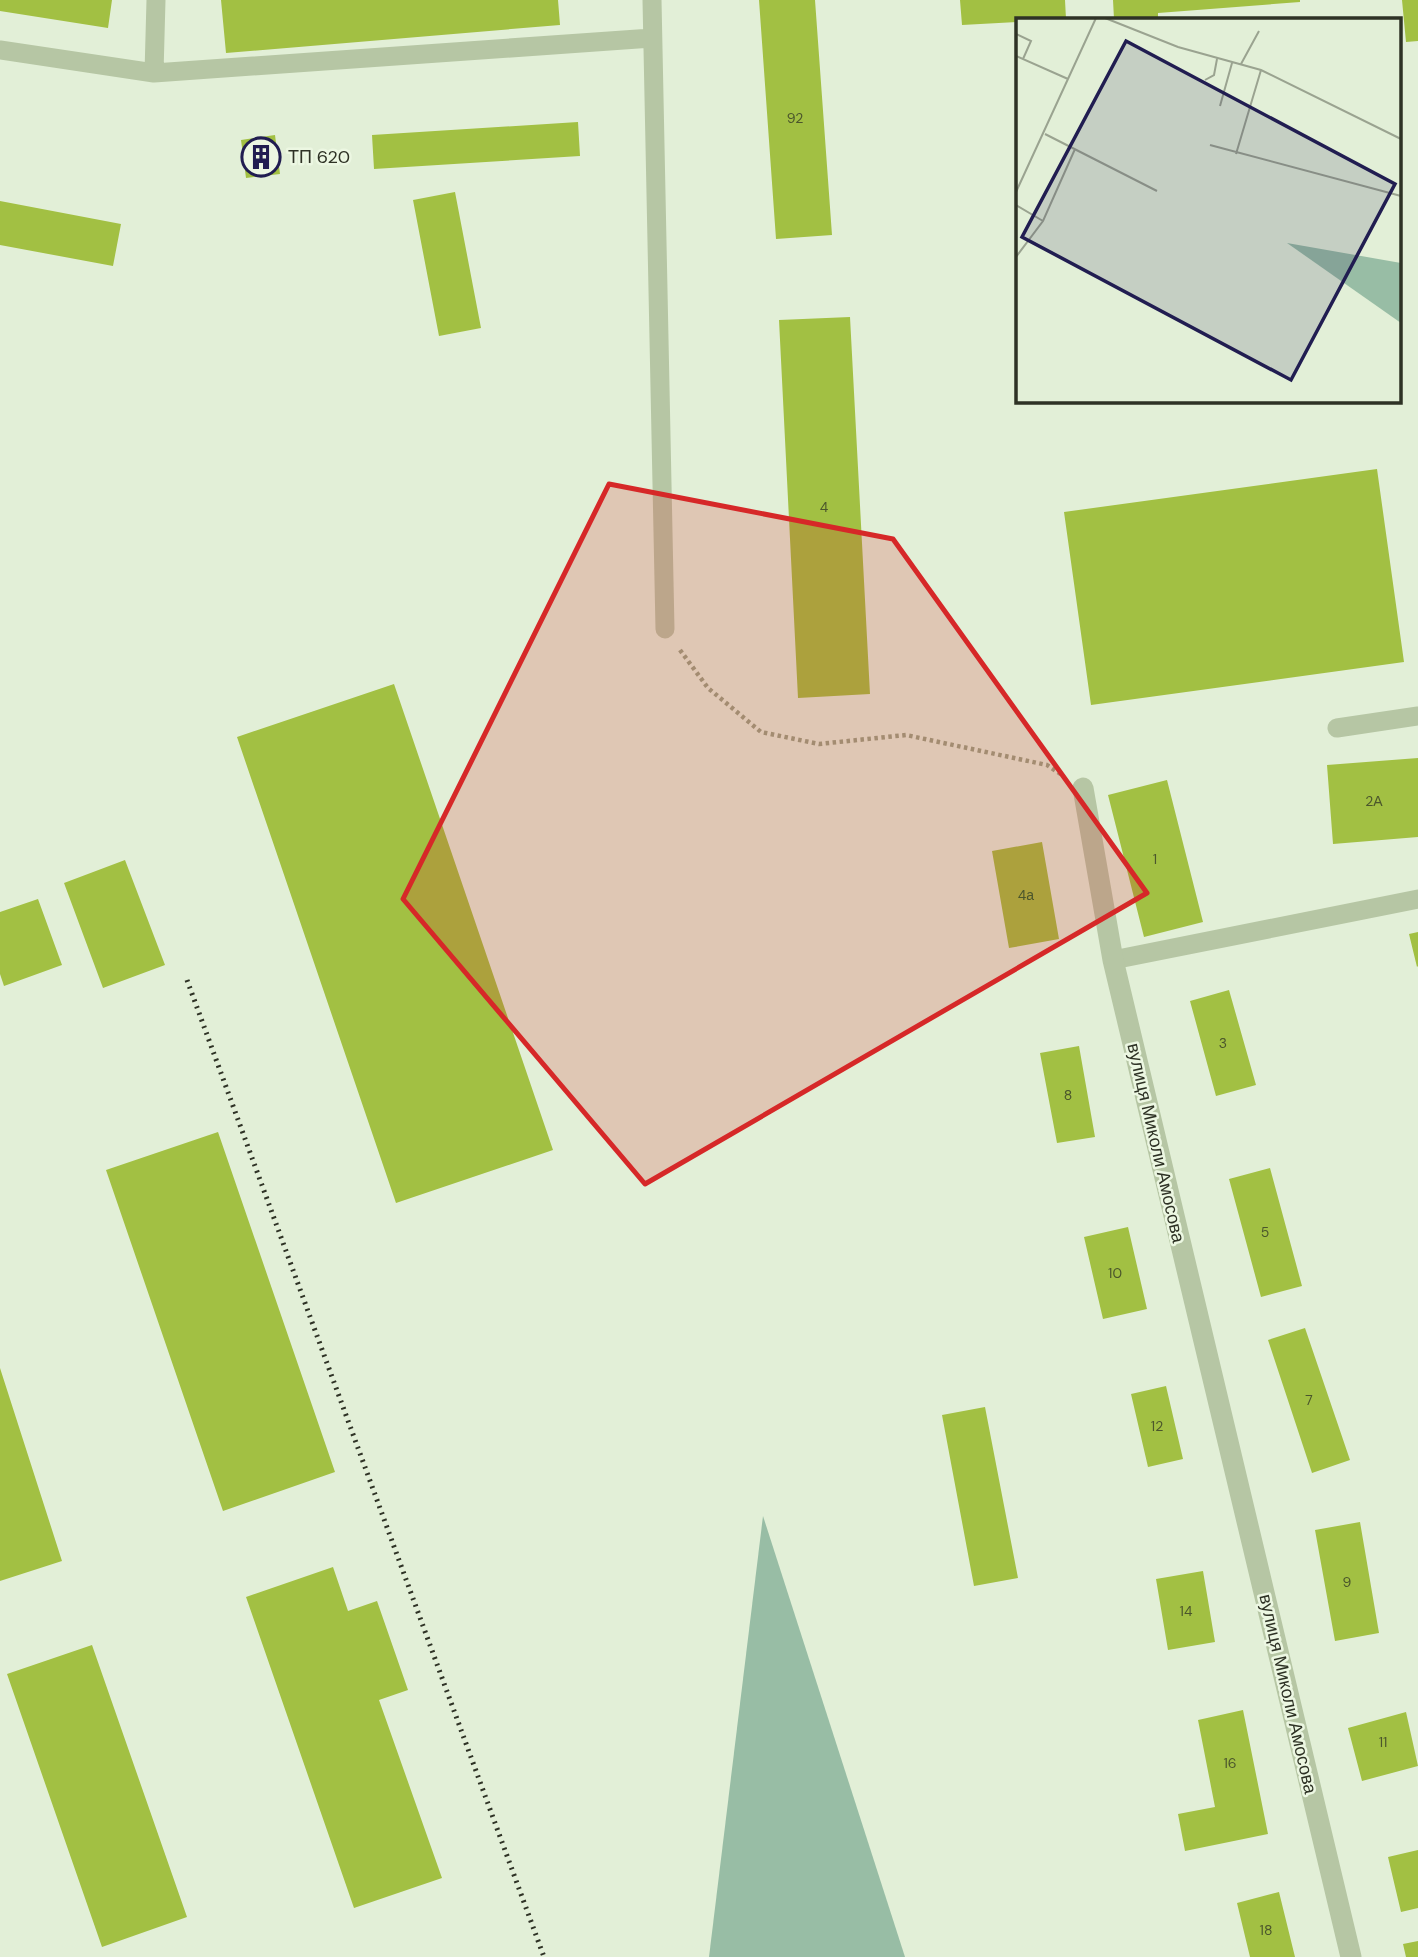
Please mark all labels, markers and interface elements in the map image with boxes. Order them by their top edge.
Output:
inset map [1016,18,1400,402]
house number: 92 [787,109,803,127]
building icon: ТП 620 [240,136,282,178]
place label: ТП 620 [288,145,350,169]
house number: 4 [820,498,829,516]
house number: 2А [1365,792,1383,810]
house number: 1 [1153,850,1157,868]
house number: 4а [1018,886,1034,904]
house number: 3 [1219,1034,1227,1052]
street label: вулиця Миколи Амосова [1121,1041,1191,1246]
house number: 8 [1064,1086,1072,1104]
house number: 5 [1261,1223,1269,1241]
house number: 10 [1108,1264,1122,1282]
house number: 7 [1305,1391,1313,1409]
house number: 12 [1151,1417,1163,1435]
house number: 9 [1343,1573,1352,1591]
street label: вулиця Миколи Амосова [1253,1592,1323,1797]
house number: 14 [1180,1602,1193,1620]
house number: 11 [1379,1733,1387,1751]
house number: 16 [1223,1754,1237,1772]
house number: 18 [1260,1921,1272,1939]

